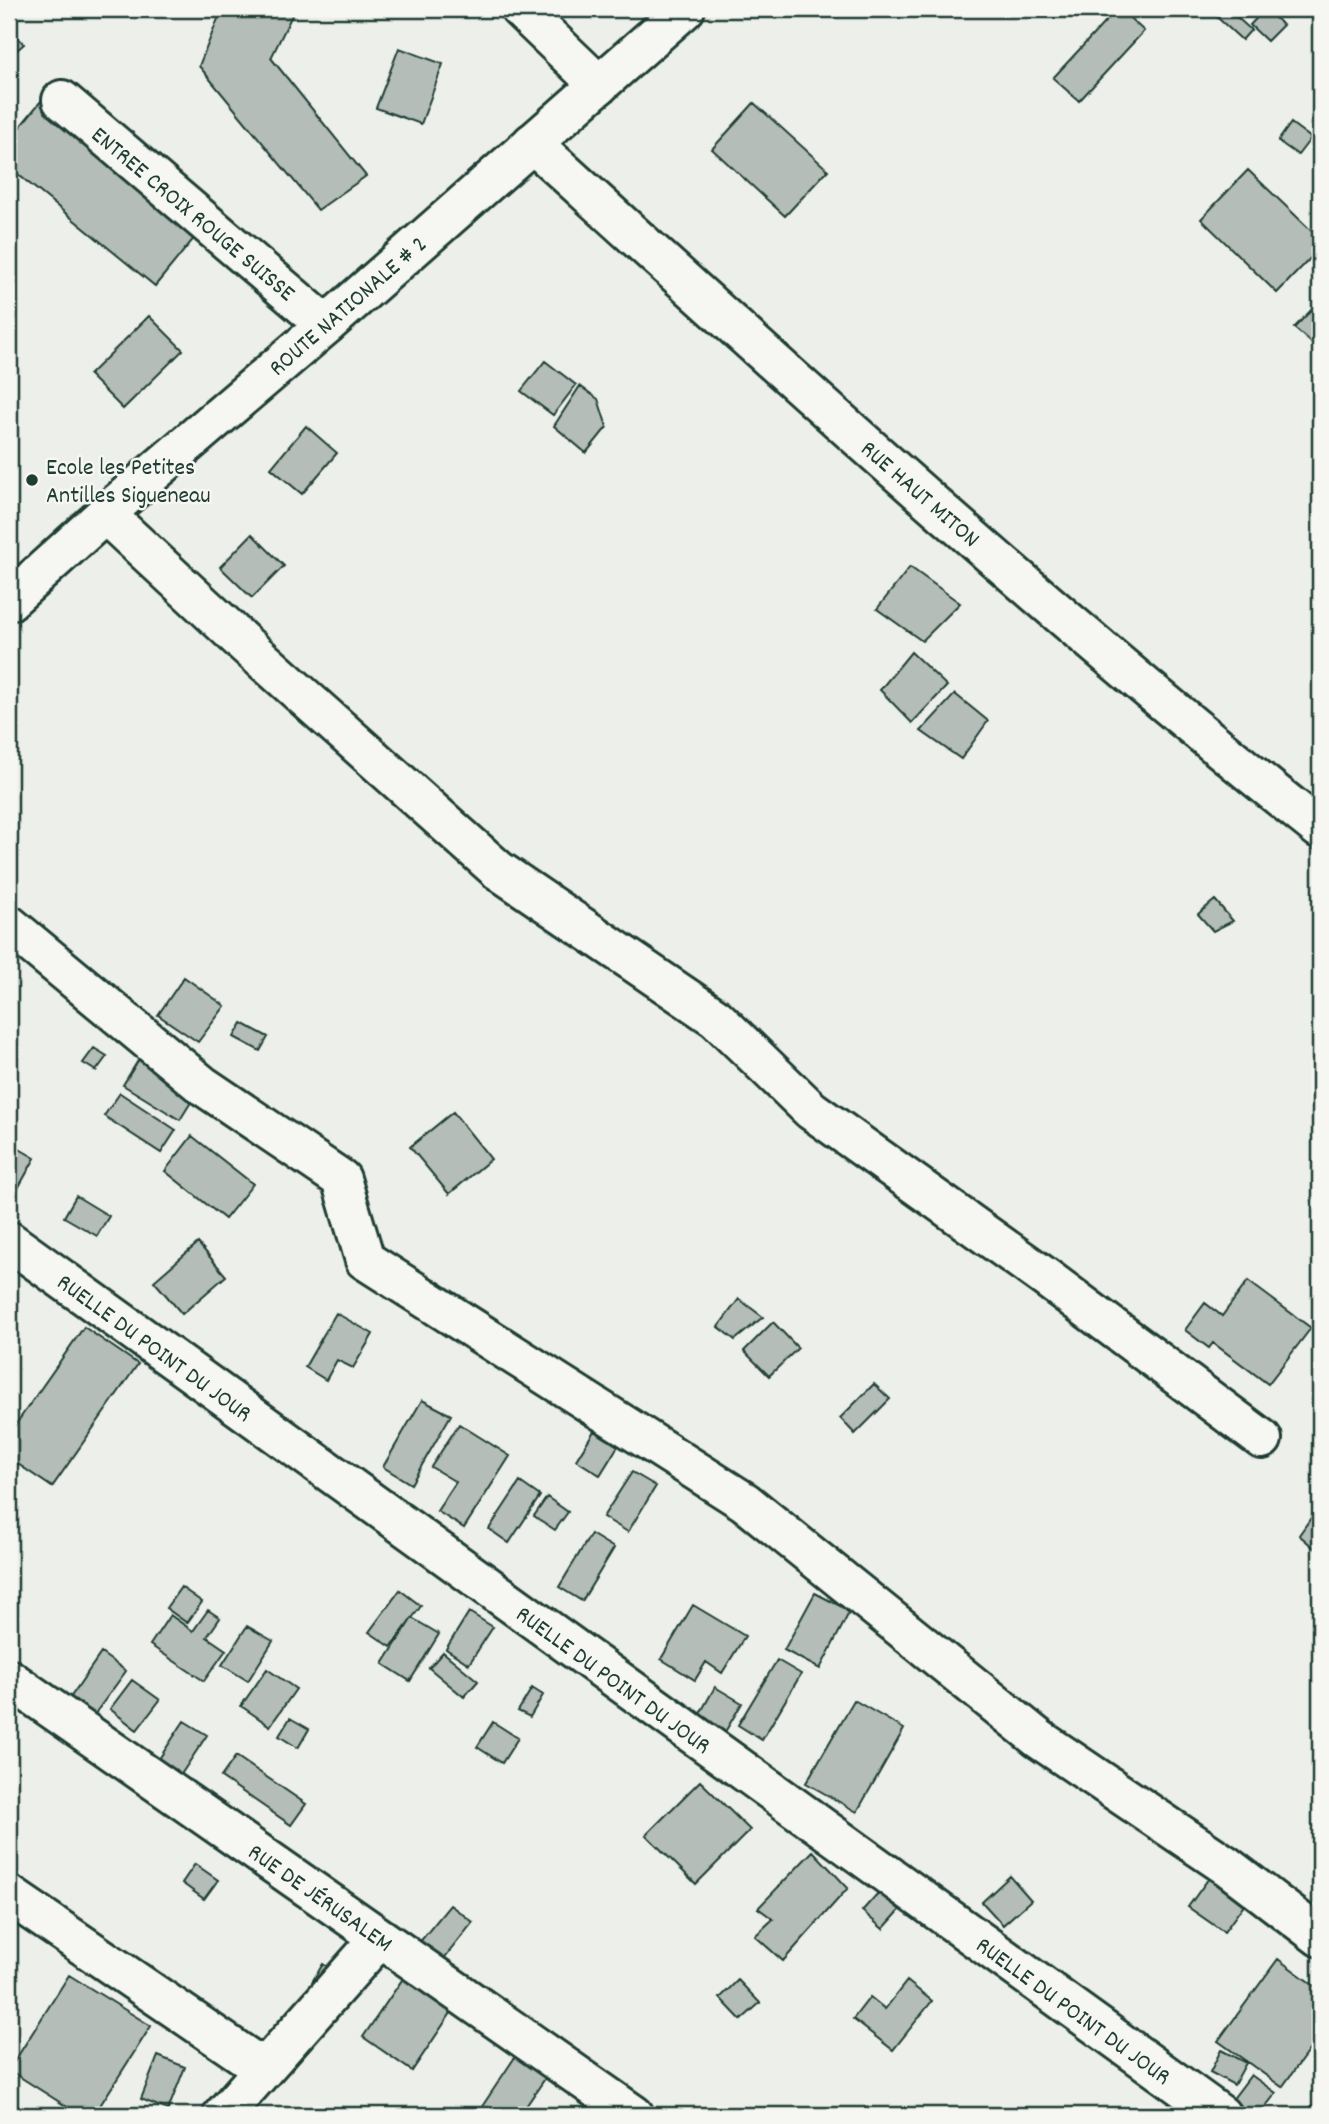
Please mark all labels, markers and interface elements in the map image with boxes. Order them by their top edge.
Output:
street label: ENTREE CROIX ROUGE SUISSE [83,120,302,311]
street label: ROUTE NATIONALE # 2 [262,229,435,386]
street label: RUE HAUT MITON [852,434,986,557]
place label: Ecole les Petites Antilles Sigueneau [46,452,211,514]
marker: Ecole les Petites Antilles Sigueneau [24,472,40,488]
street label: RUELLE DU POINT DU JOUR [49,1267,258,1432]
street label: RUELLE DU POINT DU JOUR [508,1599,717,1764]
street label: RUE DE JÉRUSALEM [240,1837,399,1962]
street label: RUELLE DU POINT DU JOUR [968,1930,1177,2095]

